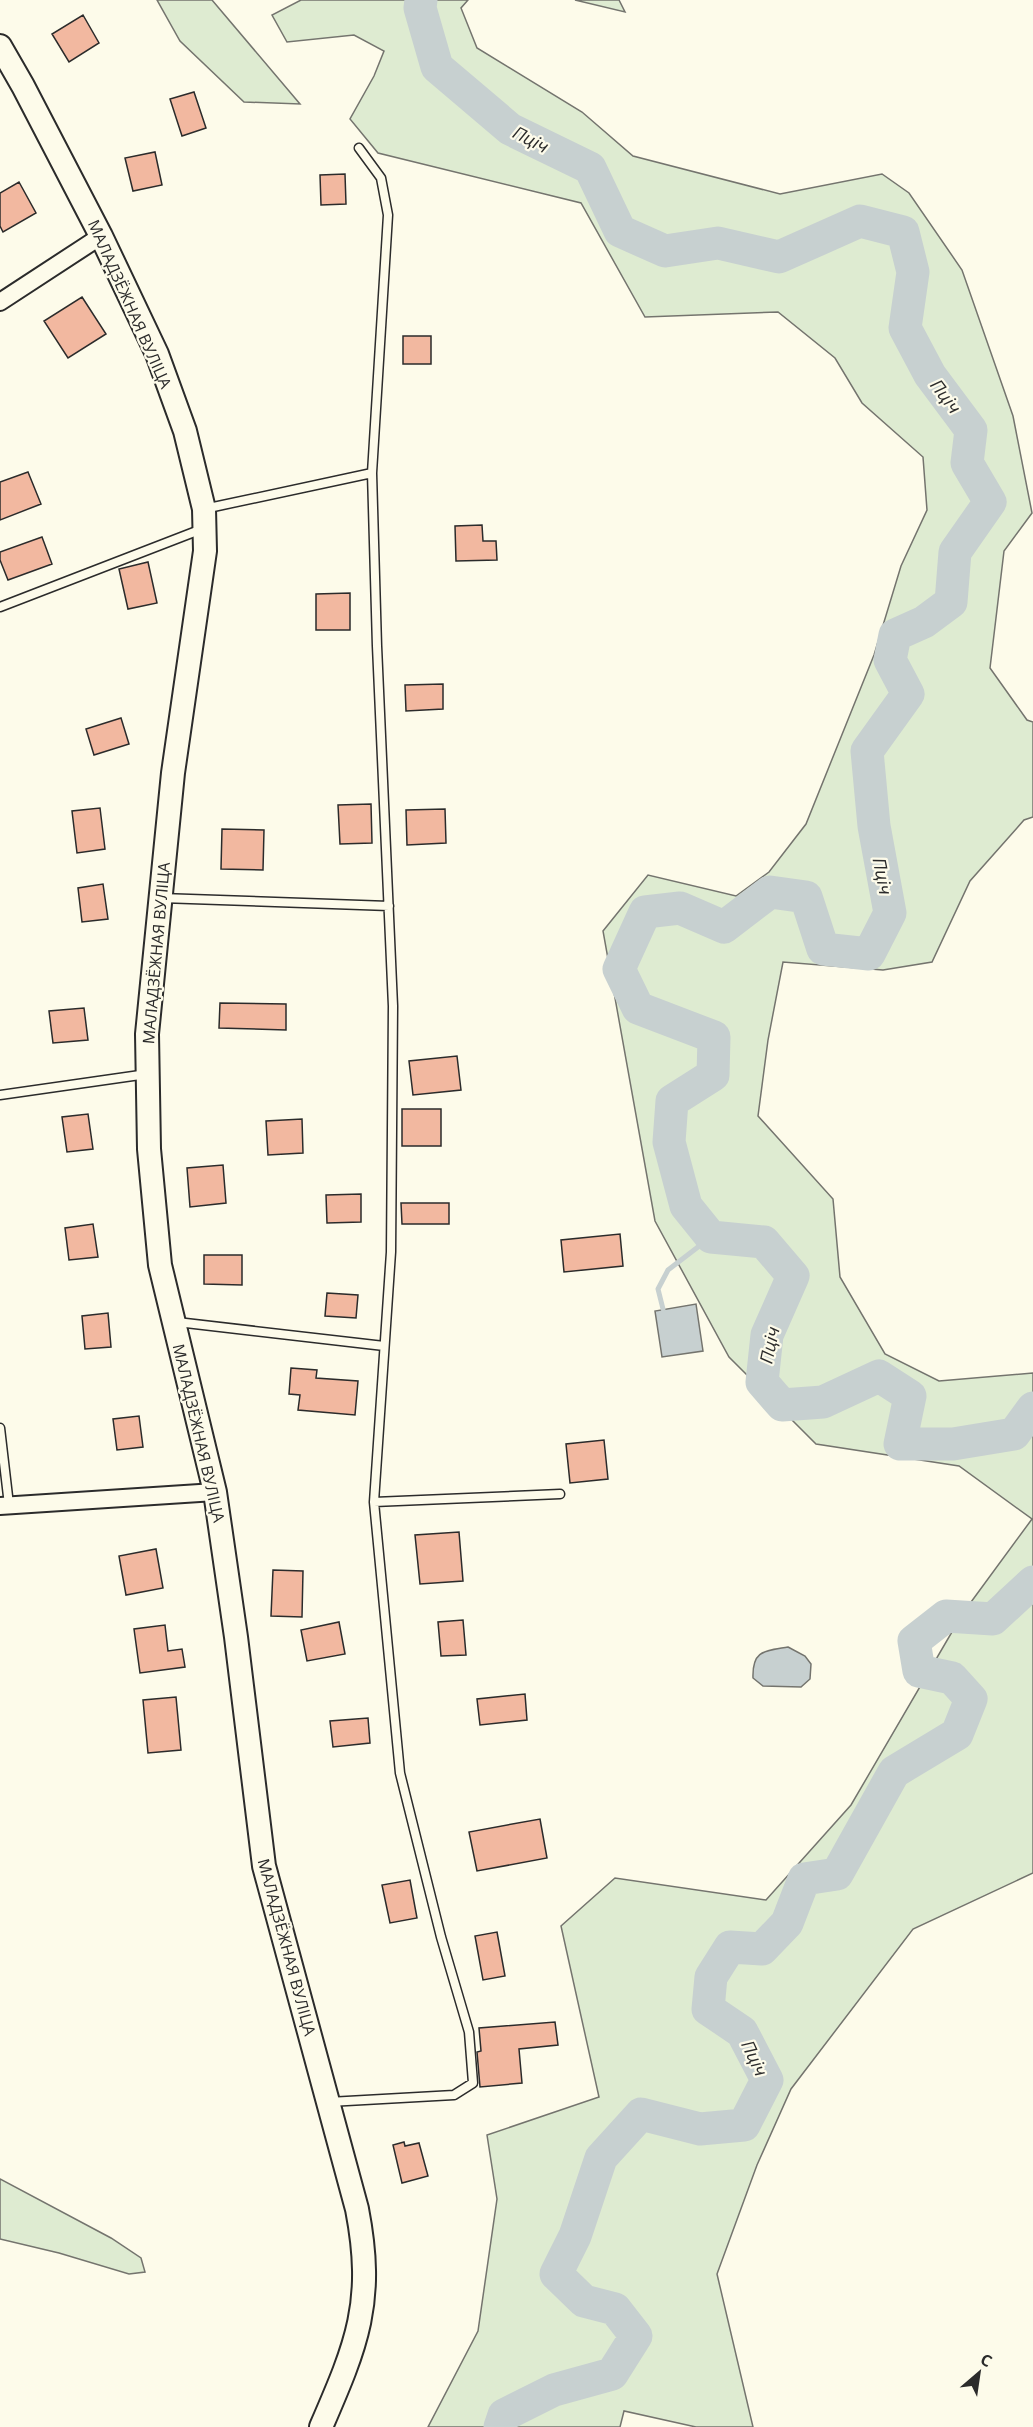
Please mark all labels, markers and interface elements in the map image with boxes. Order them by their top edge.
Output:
water label: Пціч [509,120,553,158]
street label: МАЛАДЗЁЖНАЯ ВУЛІЦА [83,216,178,393]
water label: Пціч [925,374,967,418]
water label: Пціч [868,855,898,897]
street label: МАЛАДЗЁЖНАЯ ВУЛІЦА [137,860,175,1045]
water label: Пціч [753,1324,785,1366]
street label: МАЛАДЗЁЖНАЯ ВУЛІЦА [168,1342,230,1525]
street label: МАЛАДЗЁЖНАЯ ВУЛІЦА [253,1856,321,2039]
water label: Пціч [736,2036,774,2080]
north arrow [949,2343,1009,2403]
text: С [976,2348,996,2372]

